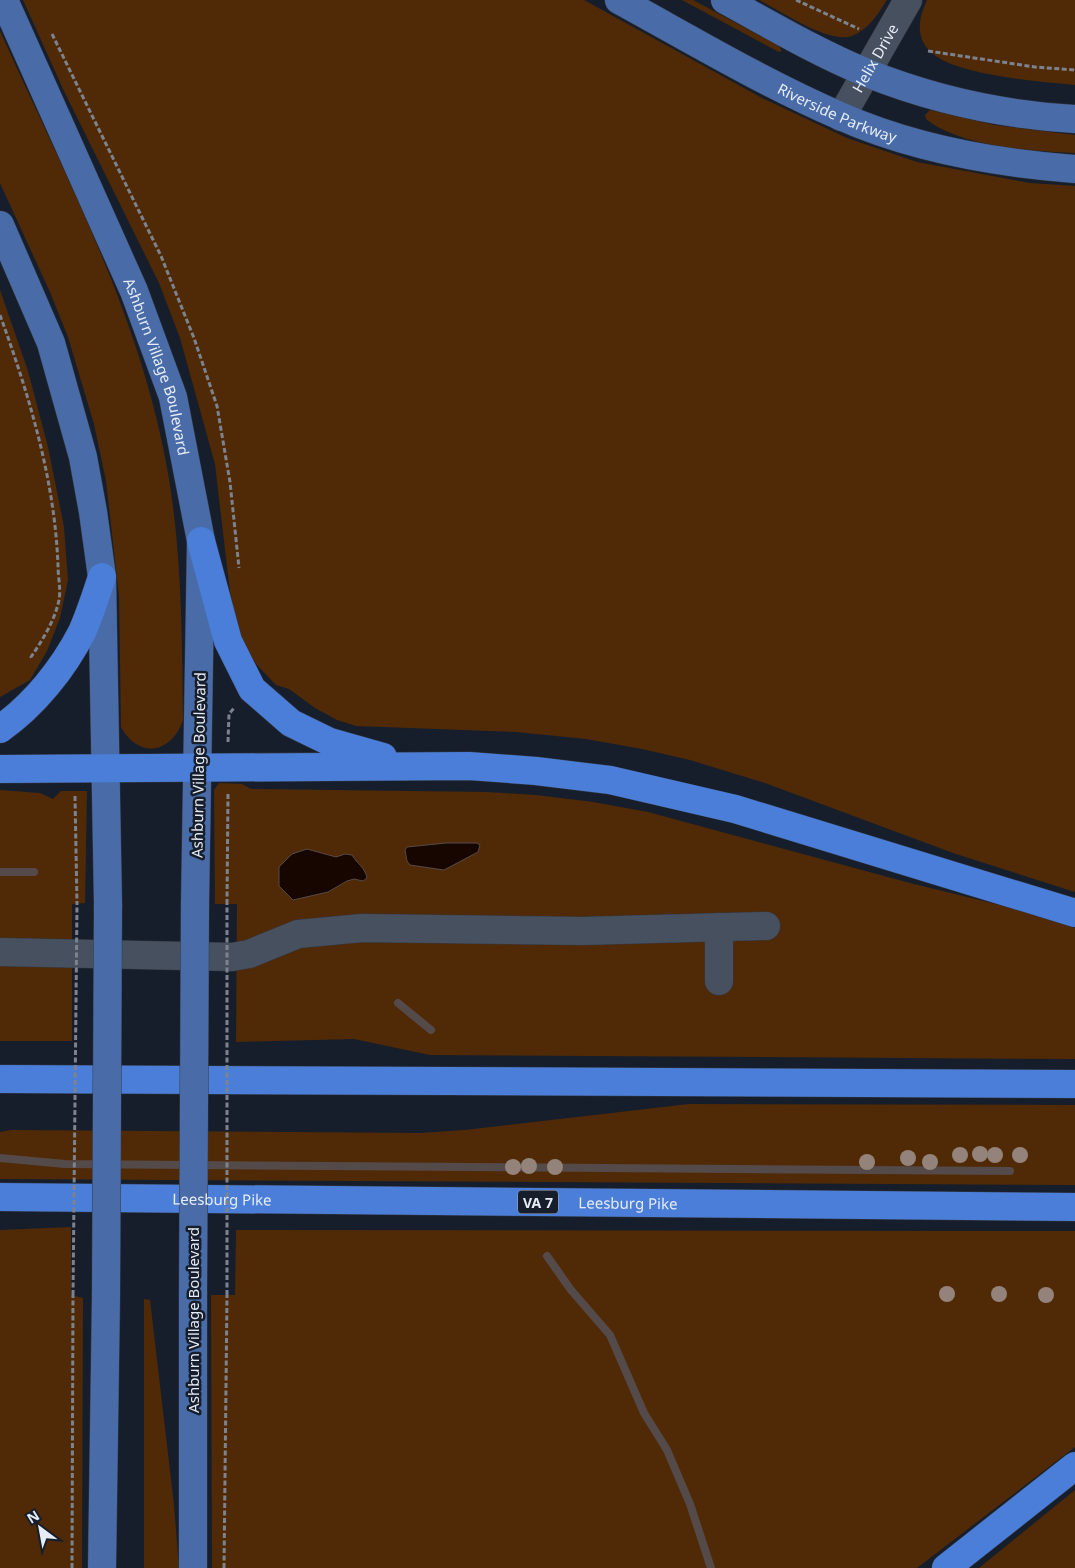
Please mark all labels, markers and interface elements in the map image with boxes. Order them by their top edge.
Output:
street label: Helix Drive [847,20,902,96]
street label: Riverside Parkway [774,78,900,147]
street label: Ashburn Village Boulevard [119,274,194,457]
street label: Ashburn Village Boulevard [186,672,210,858]
street label: Leesburg Pike [172,1189,272,1210]
road number: VA 7 [518,1190,558,1214]
street label: Leesburg Pike [578,1192,678,1213]
street label: Ashburn Village Boulevard [183,1227,203,1413]
north arrow [15,1503,65,1553]
text: N [23,1505,43,1528]

